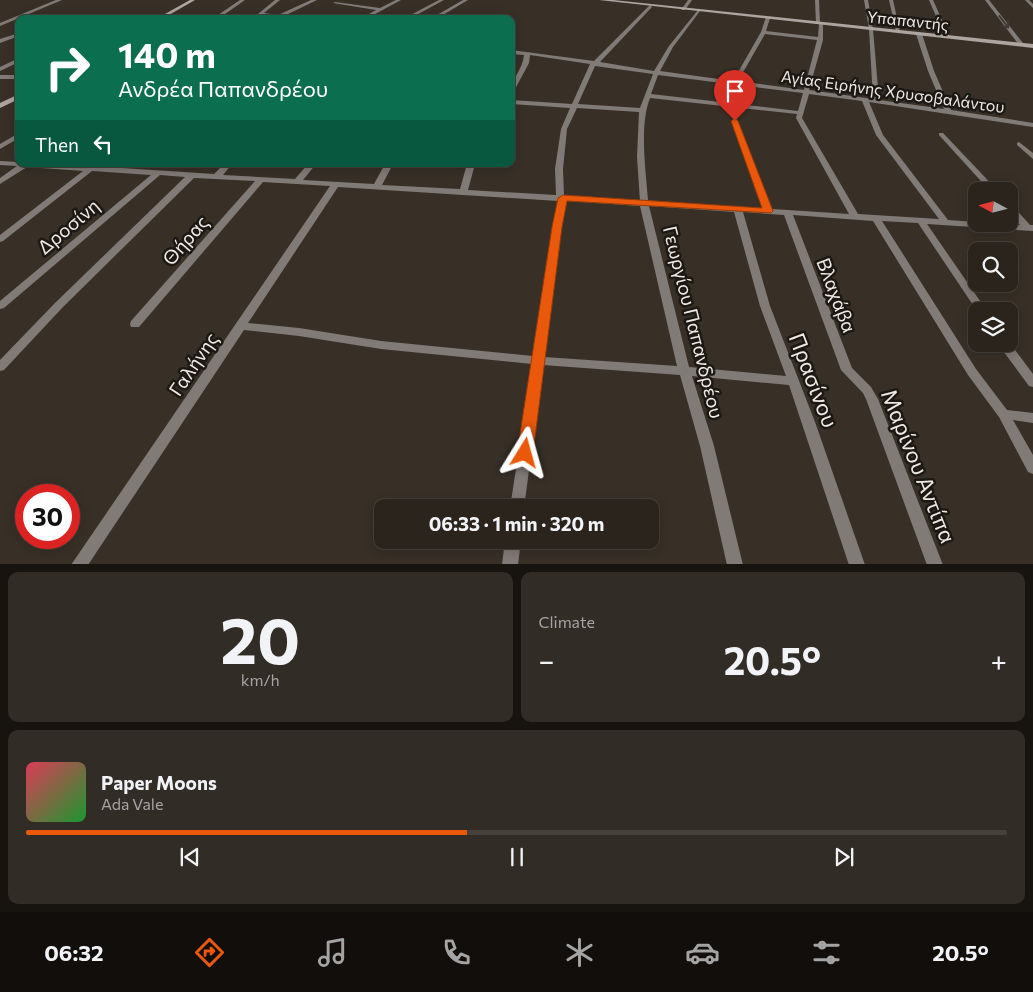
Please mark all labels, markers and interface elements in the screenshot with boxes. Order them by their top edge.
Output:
street label: Υπαπαντής [866,6,950,34]
one-way arrow [999,15,1010,28]
text: 140 m [118,32,216,75]
icon: right [35,35,100,100]
street label: Αγίας Ειρήνης Χρυσοβαλάντου [780,66,1006,116]
pin [714,70,756,121]
text: Ανδρέα Παπανδρέου [118,75,328,102]
icon: arrive [721,77,749,105]
icon: left [89,130,117,158]
text: Then [35,133,79,156]
north arrow [968,182,1018,232]
map controls [968,182,1018,352]
street label: Δροσίνη [32,193,104,259]
street label: Θήρας [157,210,213,270]
street label: Γεωργίου Παπανδρέου [659,223,729,421]
button: search [968,242,1018,292]
street label: Βλαχάβα [812,254,862,336]
button: layers [968,302,1018,352]
street label: Γαλήνης [163,328,223,400]
street label: Πρασίνου [784,329,844,431]
street label: Μαρίνου Αντίπα [876,385,962,547]
position arrow [498,426,550,478]
speed limit sign: 30 [15,484,80,549]
text: 06:33 · 1 min · 320 m [429,512,604,535]
text: 20 [220,598,300,677]
text: Climate [539,612,595,631]
text: 20.5° [724,636,821,683]
text: − [539,643,554,677]
text: + [991,643,1007,677]
text: km/h [241,670,280,689]
text: Paper Moons [101,771,217,794]
text: Ada Vale [101,794,163,813]
icon: previous [176,843,204,871]
icon: pause [503,843,531,871]
icon: next [830,843,858,871]
icon: directions [192,935,227,970]
icon: music [315,935,350,970]
icon: phone [439,935,474,970]
icon: climate [562,935,597,970]
icon: car [685,935,720,970]
icon: filters [809,935,844,970]
text: 06:32 [44,939,103,966]
text: 20.5° [932,939,989,966]

